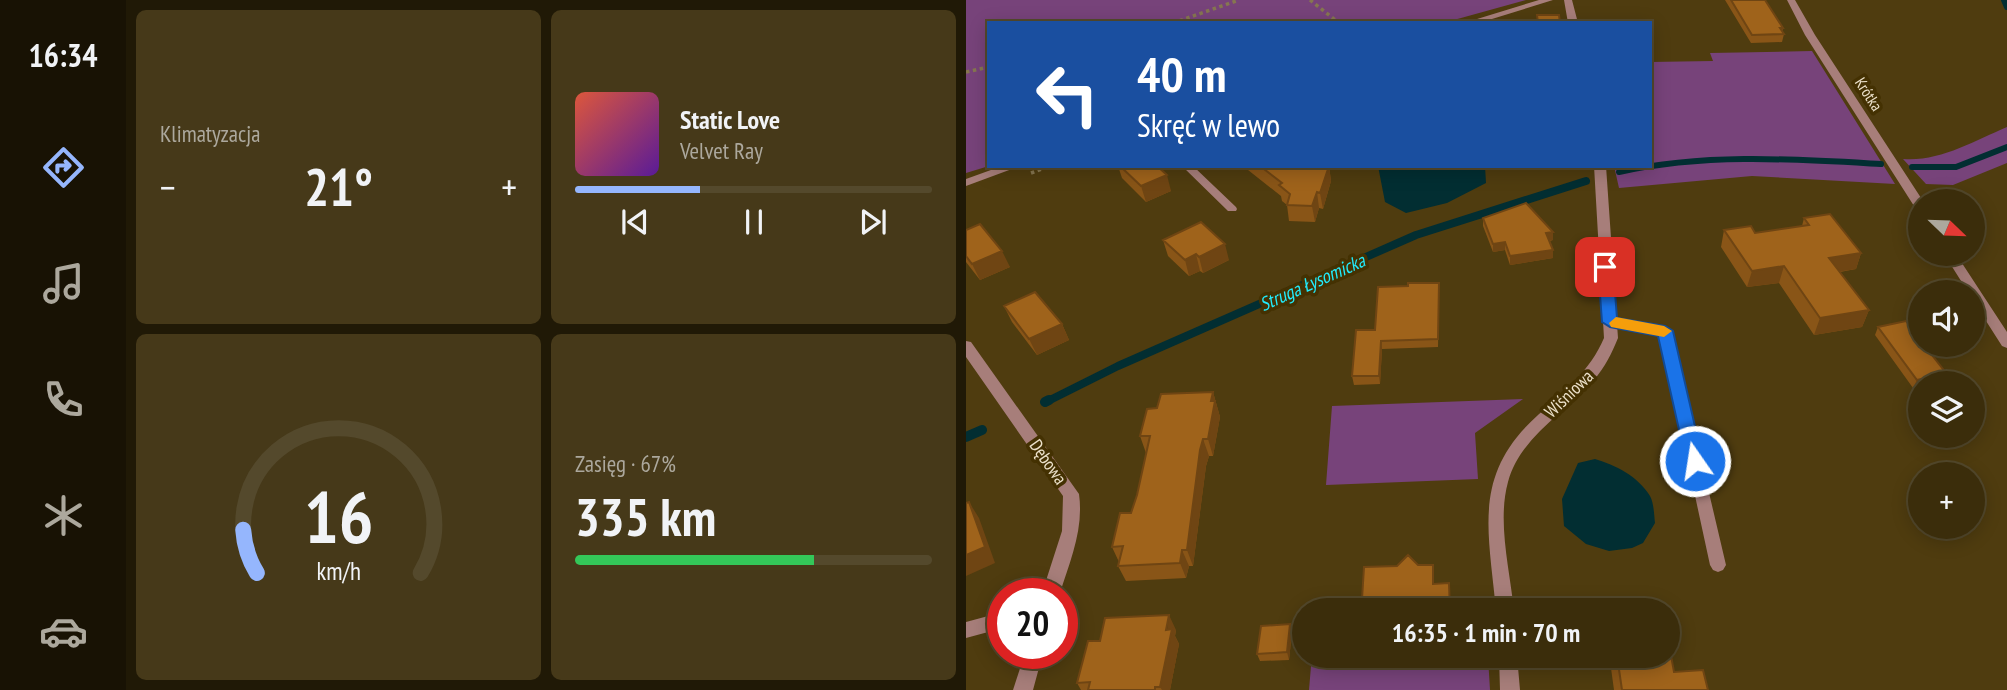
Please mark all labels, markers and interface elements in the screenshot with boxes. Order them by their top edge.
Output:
text: 16:34 [28,34,98,76]
text: 40 m [1137,42,1226,106]
icon: left [1022,49,1113,140]
street label: Krótka [1851,74,1887,114]
text: Static Love [680,103,780,136]
text: Skręć w lewo [1137,104,1280,146]
text: Klimatyzacja [160,119,260,148]
text: Velvet Ray [680,136,763,165]
icon: directions [39,143,88,192]
text: 21° [304,153,373,220]
text: − [160,162,176,211]
text: + [501,162,517,211]
north arrow [1908,189,1984,266]
map controls [1908,189,1985,539]
icon: previous [616,203,654,241]
icon: pause [735,203,773,241]
icon: next [854,203,892,241]
pin [1575,237,1635,297]
water label: Struga Łysomicka [1255,247,1370,316]
icon: arrive [1586,248,1624,286]
icon: music [39,259,88,308]
button: sound [1908,280,1985,357]
street label: Wiśniowa [1539,365,1598,423]
button: layers [1908,371,1985,448]
icon: phone [39,375,88,424]
position arrow [1658,424,1732,498]
street label: Dębowa [1025,435,1072,489]
text: Zasięg · 67% [575,449,676,478]
button: + [1908,462,1985,539]
text: 16 [304,469,373,563]
text: 335 km [575,483,716,550]
icon: climate [39,491,88,540]
text: km/h [316,555,361,587]
speed limit sign: 20 [987,578,1078,669]
icon: car [39,607,88,656]
text: 16:35 · 1 min · 70 m [1392,616,1580,649]

